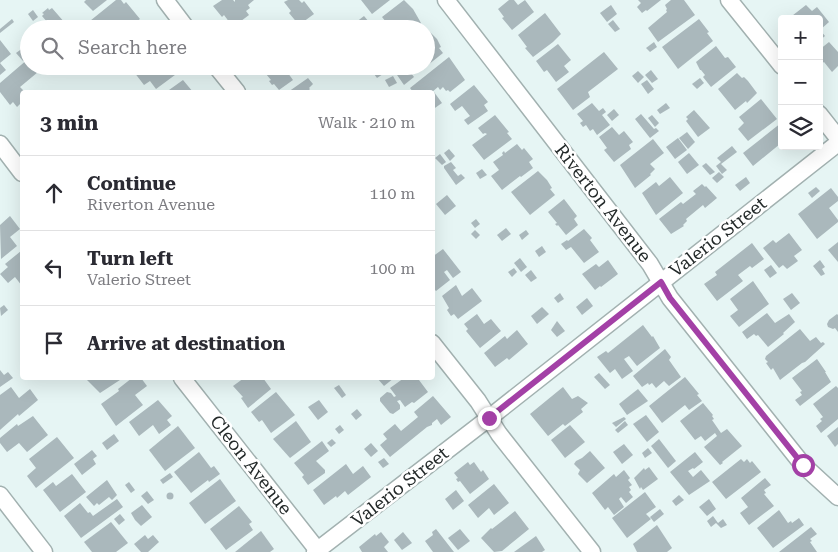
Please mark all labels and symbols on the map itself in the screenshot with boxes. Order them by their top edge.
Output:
street label: Riverton Avenue [551,139,656,266]
street label: Valerio Street [665,192,770,281]
route end [478,407,501,430]
street label: Cleon Avenue [206,411,297,519]
street label: Valerio Street [347,442,452,531]
route start [792,454,815,477]

